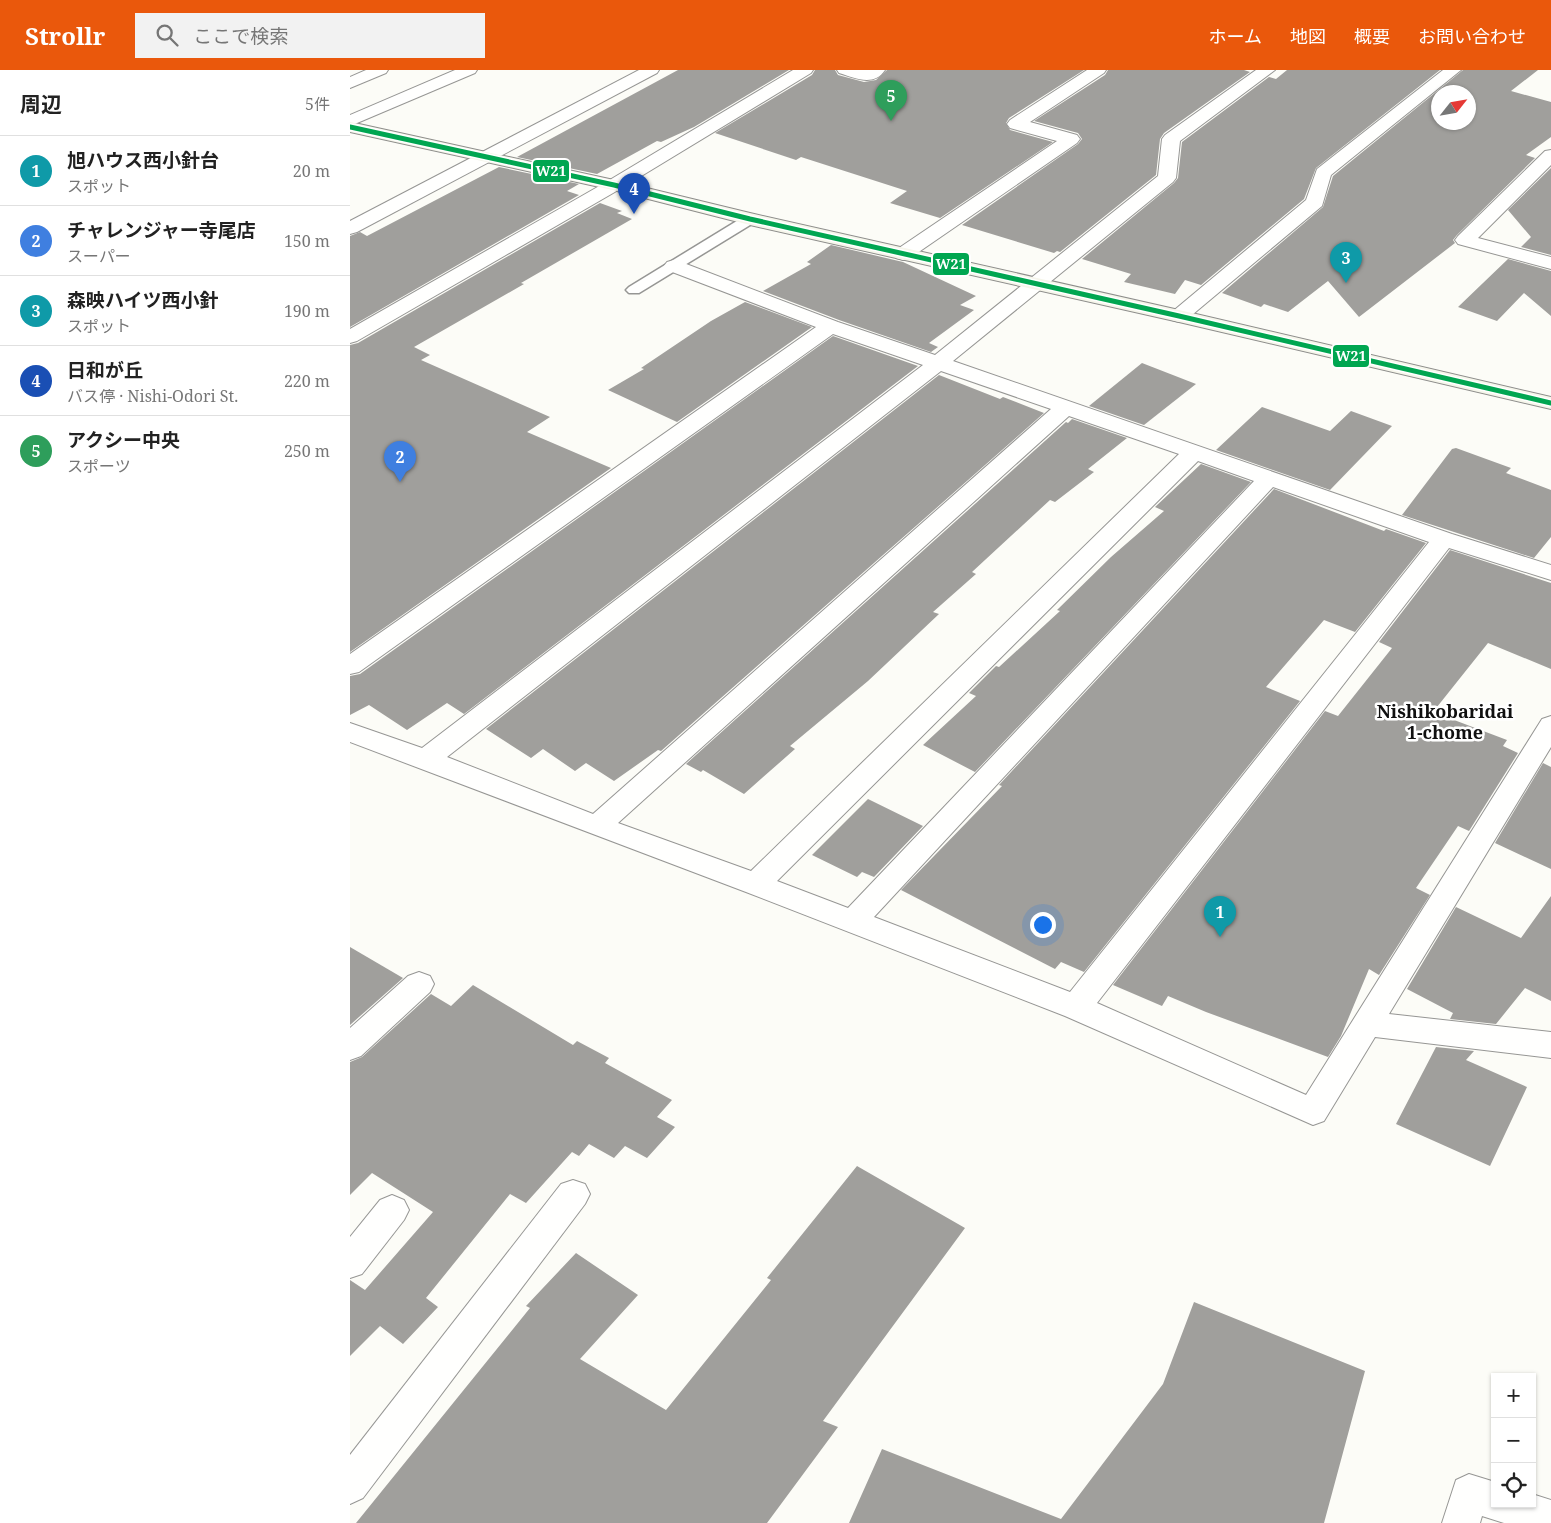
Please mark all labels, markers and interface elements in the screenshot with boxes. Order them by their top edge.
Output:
search box [135,13,485,58]
text: Strollr [25,19,105,52]
icon: search [153,21,181,49]
text: ここで検索 [193,23,288,49]
text: ホーム [1209,24,1262,48]
text: 地図 [1290,24,1326,48]
text: 概要 [1354,24,1390,48]
text: お問い合わせ [1418,24,1526,48]
pin: 5 [875,80,907,121]
north arrow [1431,85,1476,130]
text: 周辺 [20,90,62,118]
text: 5件 [305,93,330,115]
text: 旭ハウス西小針台 [67,147,219,173]
line badge: W21 [532,159,570,183]
text: 1 [31,160,41,182]
text: 20 m [293,160,330,182]
text: W21 [536,161,566,180]
pin: 4 [618,173,650,214]
text: スポット [67,175,131,197]
text: チャレンジャー寺尾店 [67,217,256,243]
text: 2 [31,230,41,252]
text: 150 m [284,230,330,252]
pin: 3 [1330,242,1362,283]
text: スーパー [67,245,131,267]
line badge: W21 [932,252,970,276]
text: W21 [936,254,966,273]
text: 森映ハイツ西小針 [67,287,219,313]
text: 3 [31,300,41,322]
text: 190 m [284,300,330,322]
text: スポット [67,315,131,337]
line badge: W21 [1332,344,1370,368]
text: W21 [1336,346,1366,365]
text: 日和が丘 [67,357,143,383]
text: 4 [31,370,41,392]
text: 220 m [284,370,330,392]
text: バス停 · Nishi-Odori St. [67,385,238,407]
text: アクシー中央 [67,427,180,453]
text: 5 [31,440,41,462]
text: 250 m [284,440,330,462]
pin: 2 [384,441,416,482]
text: スポーツ [67,455,131,477]
district label: Nishikobaridai 1-chome [1377,699,1514,744]
pin: 1 [1204,896,1236,937]
your location [1030,912,1056,938]
map controls [1491,1373,1536,1508]
button: + [1491,1373,1536,1418]
button: − [1491,1418,1536,1463]
button: locate [1491,1463,1536,1508]

